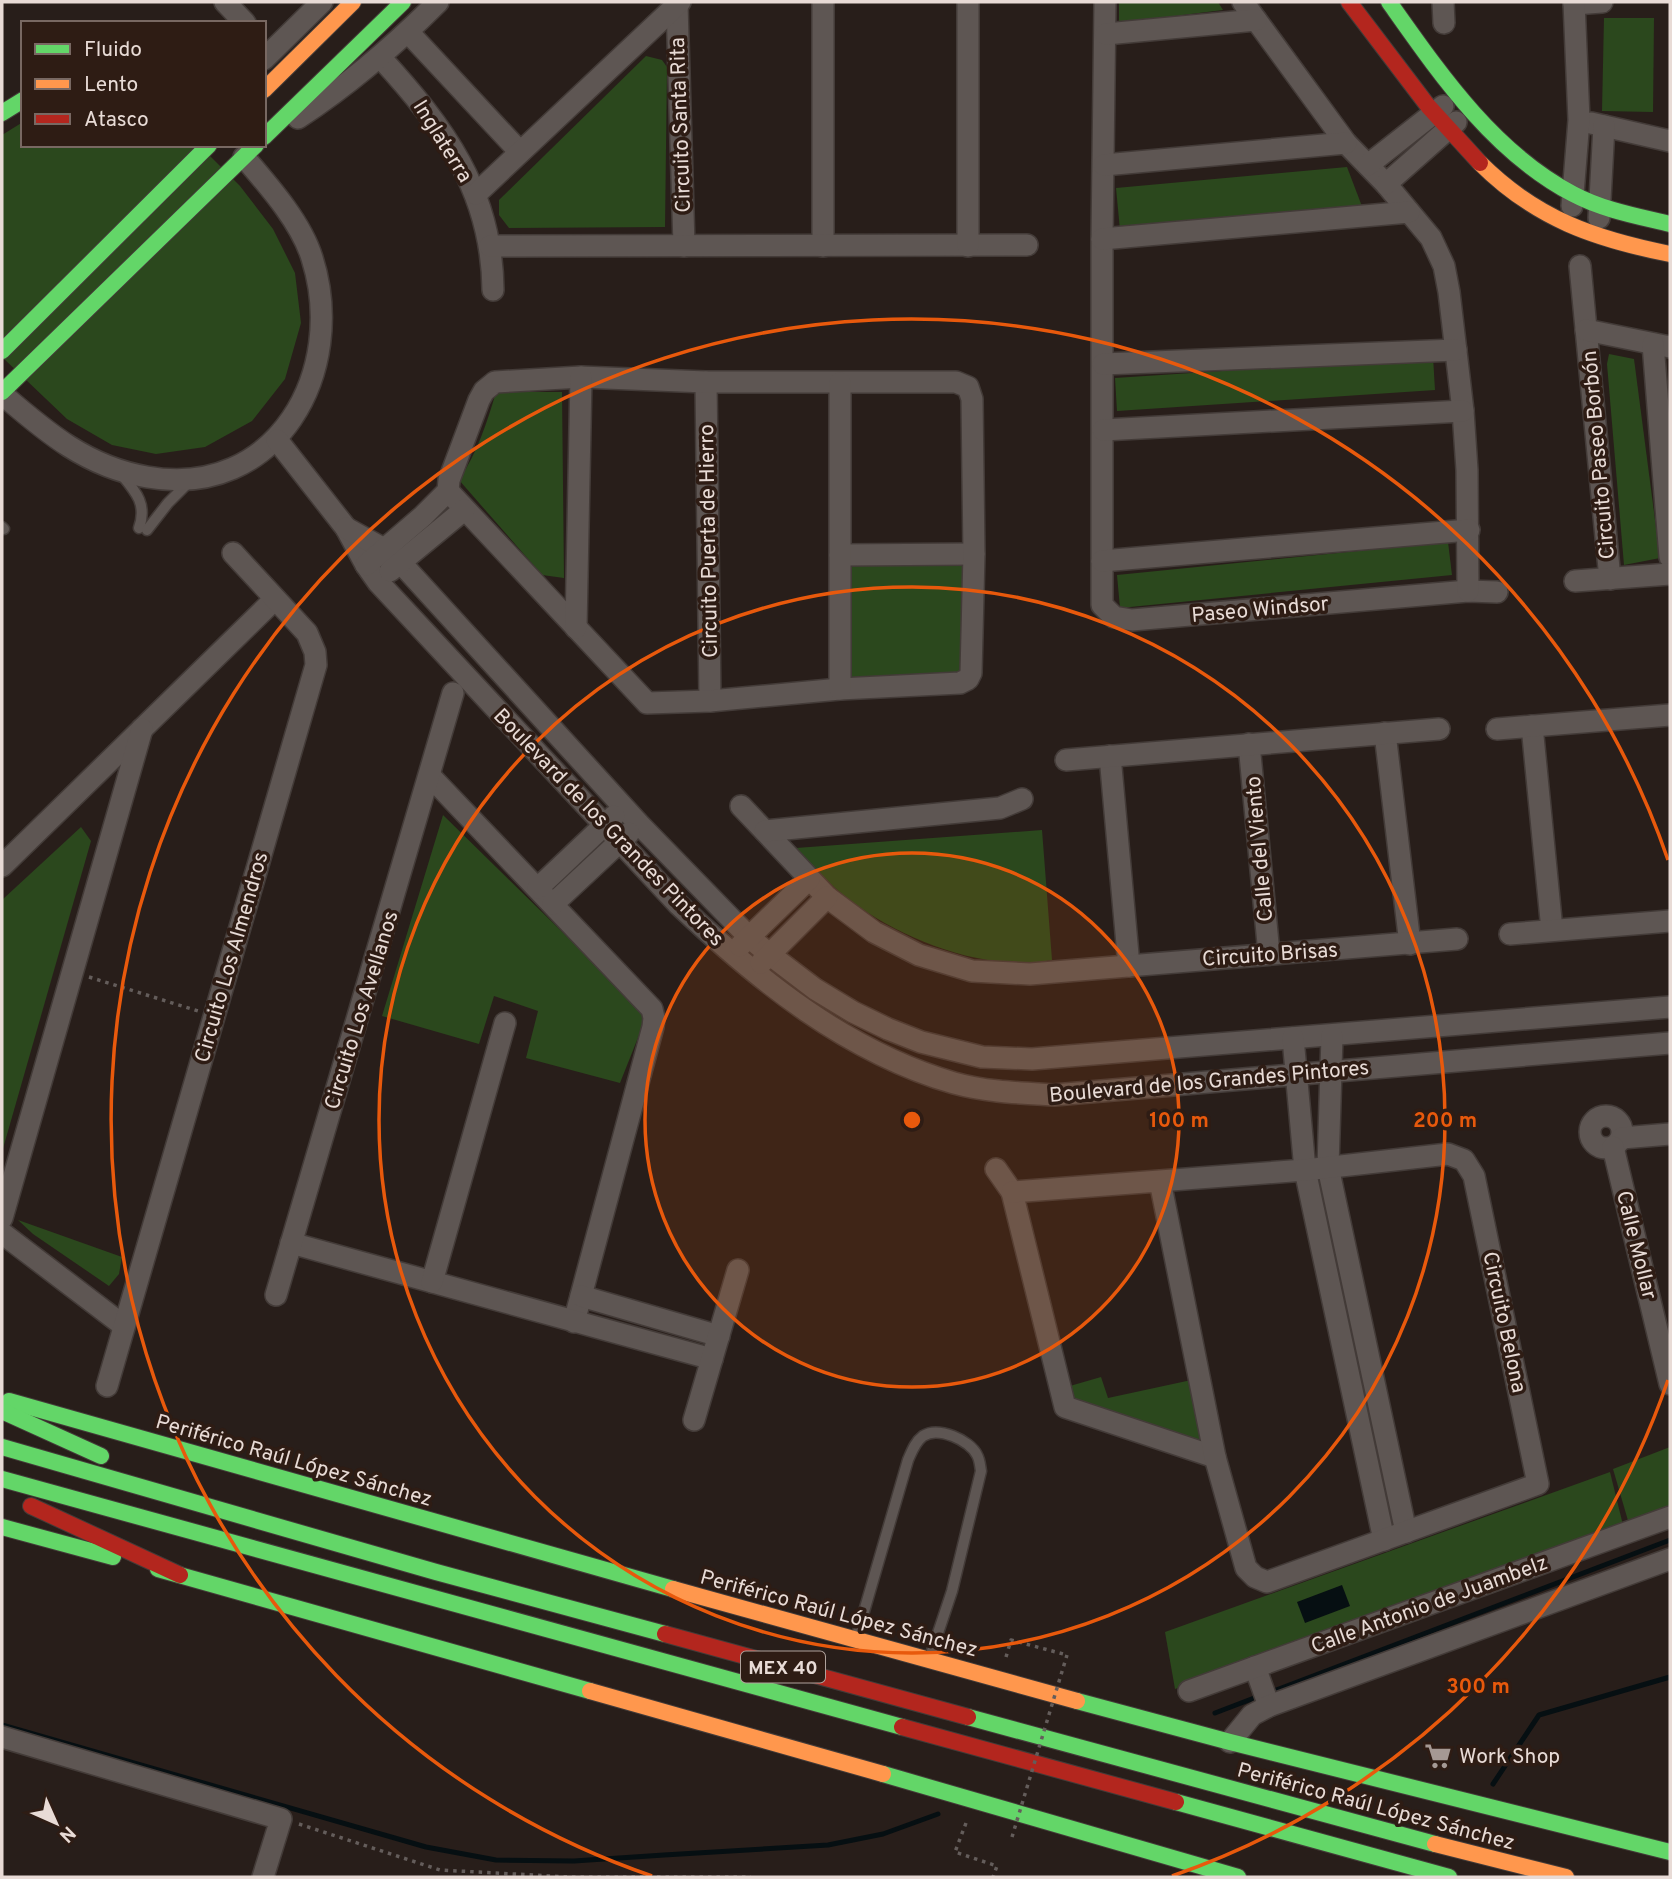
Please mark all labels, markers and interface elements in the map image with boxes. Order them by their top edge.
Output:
legend [21,21,266,147]
text: Fluido [84,37,142,64]
street label: Circuito Santa Rita [665,37,698,213]
text: Lento [84,72,138,99]
street label: Inglaterra [406,96,478,188]
text: Atasco [84,107,149,134]
street label: Circuito Paseo Borbón [1577,349,1622,560]
street label: Circuito Puerta de Hierro [694,424,725,658]
street label: Paseo Windsor [1190,591,1330,630]
street label: Boulevard de los Grandes Pintores [487,703,729,953]
street label: Calle del Viento [1241,775,1280,923]
street label: Circuito Los Almendros [189,849,275,1066]
street label: Circuito Los Avellanos [319,908,406,1113]
street label: Circuito Brisas [1201,937,1339,974]
street label: Boulevard de los Grandes Pintores [1048,1055,1370,1110]
centre of rings [900,1108,924,1132]
text: 100 m [1149,1108,1209,1135]
text: 200 m [1413,1108,1477,1135]
street label: Calle Mollar [1609,1188,1662,1302]
street label: Circuito Belona [1475,1249,1532,1395]
street label: Periférico Raúl López Sánchez [152,1409,435,1514]
street label: Calle Antonio de Juambelz [1307,1550,1552,1661]
street label: Periférico Raúl López Sánchez [697,1564,980,1665]
road number: MEX 40 [741,1652,825,1682]
text: 300 m [1446,1674,1510,1701]
supermarket icon: Work Shop [1423,1741,1453,1771]
place label: Work Shop [1459,1744,1560,1771]
street label: Periférico Raúl López Sánchez [1234,1757,1517,1858]
north arrow [21,1788,91,1858]
text: N [53,1820,80,1847]

